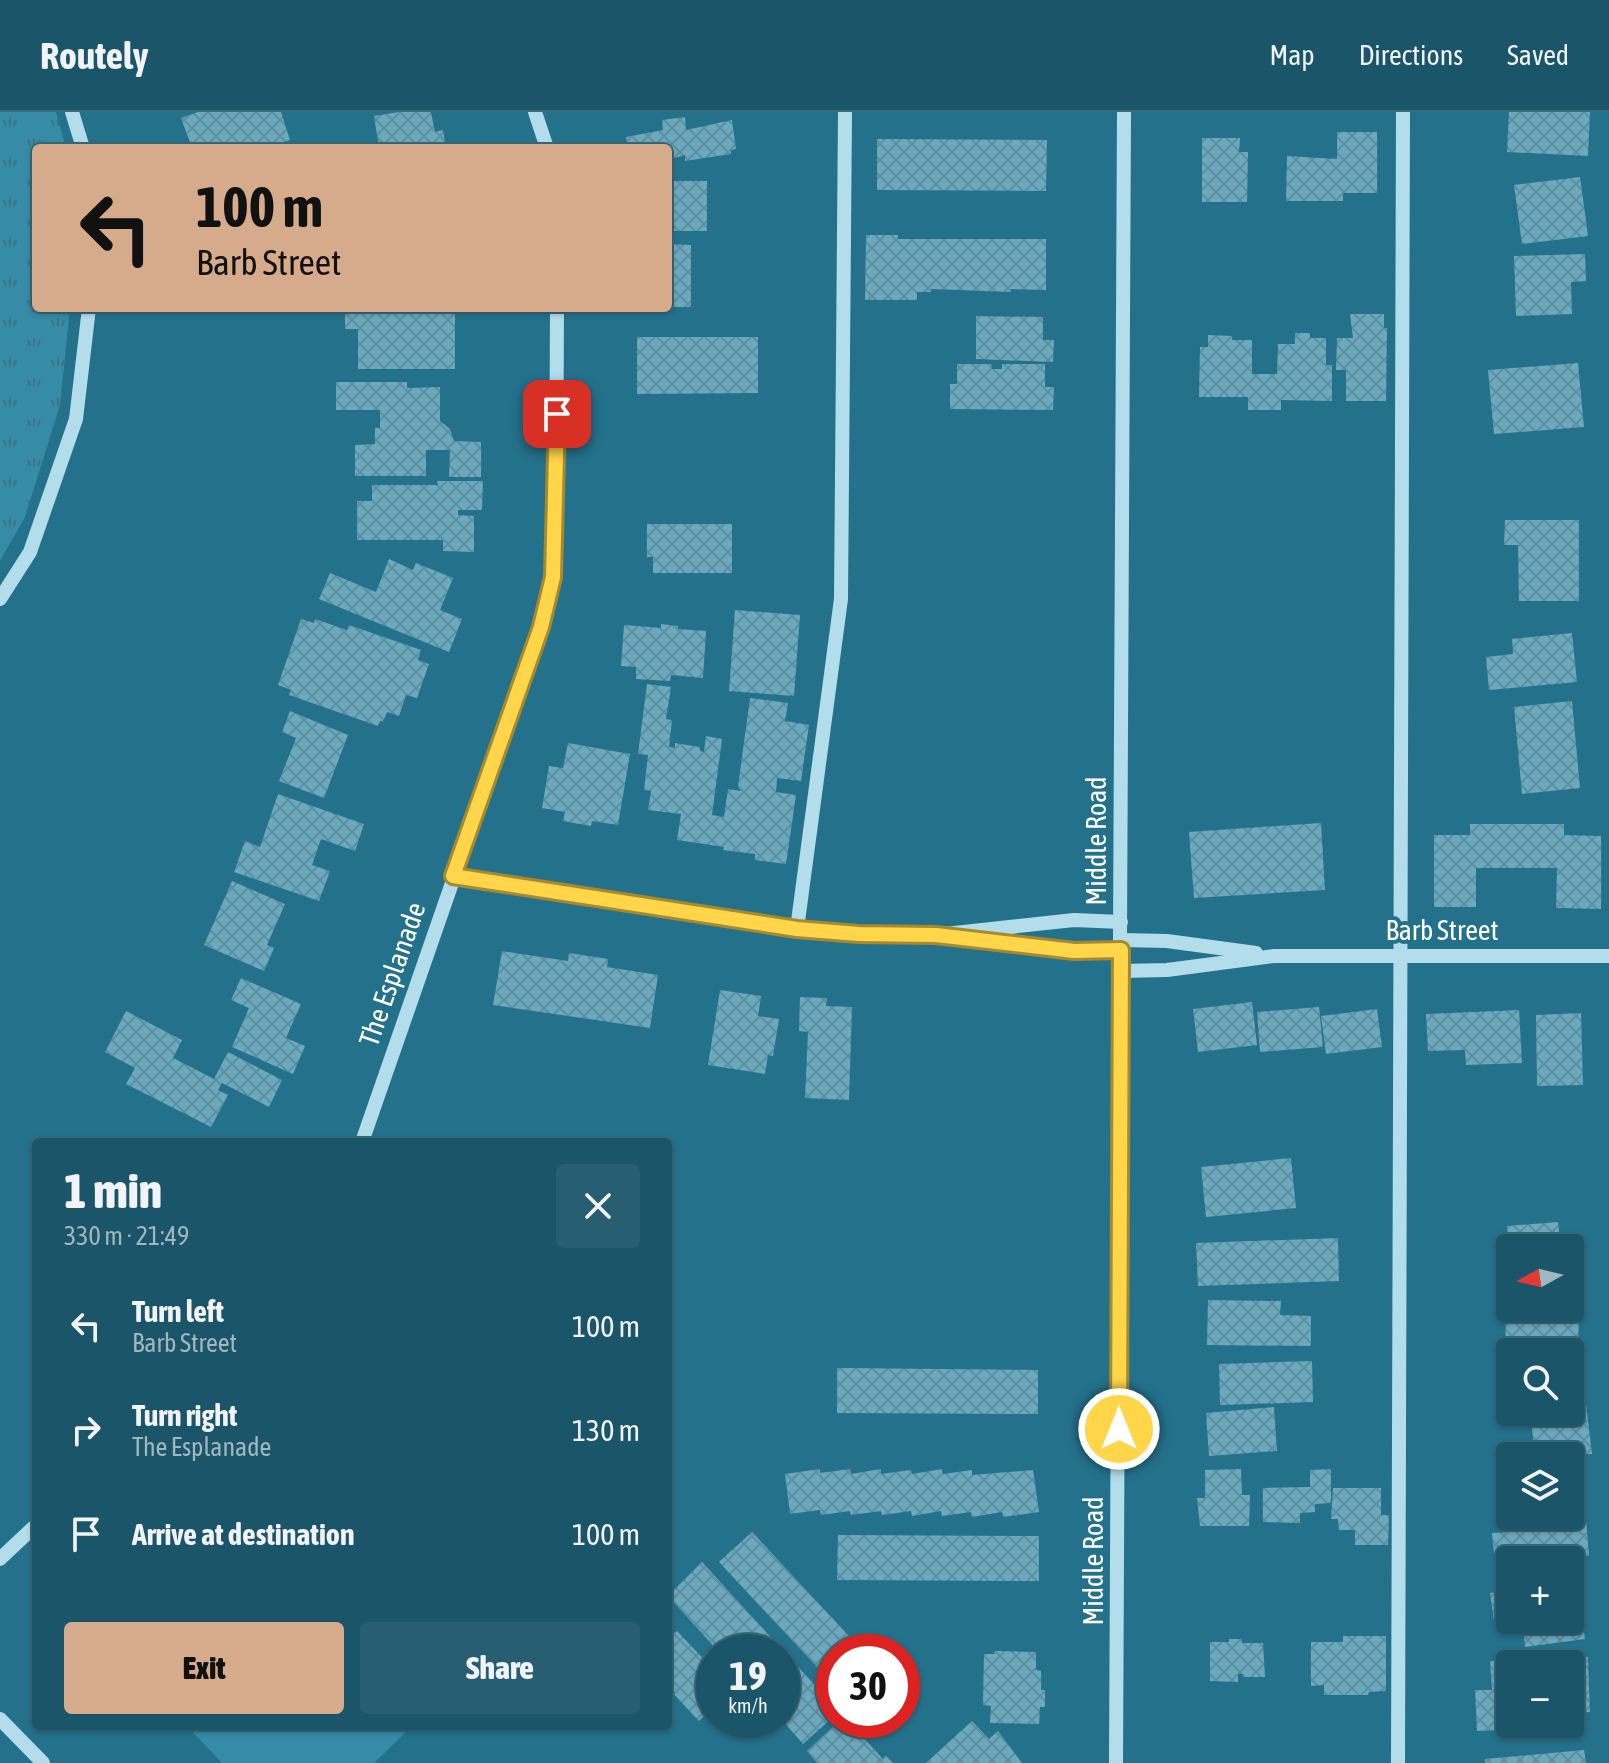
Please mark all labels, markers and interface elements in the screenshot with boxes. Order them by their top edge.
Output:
text: Routely [40,34,148,77]
text: Map [1270,39,1315,71]
text: Directions [1359,39,1463,71]
text: Saved [1507,39,1569,71]
text: 100 m [196,175,323,239]
icon: left [64,176,168,280]
text: Barb Street [196,241,341,283]
pin [523,380,591,448]
icon: arrive [535,392,579,436]
street label: Middle Road [1080,777,1112,905]
street label: The Esplanade [352,898,432,1050]
street label: Barb Street [1385,914,1499,946]
text: 1 min [64,1163,162,1218]
button: close [556,1164,640,1248]
text: 330 m · 21:49 [64,1221,189,1251]
north arrow [1496,1234,1584,1322]
map controls [1496,1234,1584,1738]
text: Turn left [132,1294,224,1328]
icon: left [64,1304,108,1348]
text: 100 m [572,1309,640,1343]
text: Barb Street [132,1328,237,1358]
button: search [1496,1338,1584,1426]
position arrow [1077,1387,1161,1471]
text: Turn right [132,1398,238,1432]
icon: right [64,1408,108,1452]
text: 130 m [572,1413,640,1447]
text: The Esplanade [132,1432,271,1462]
button: layers [1496,1442,1584,1530]
street label: Middle Road [1077,1497,1109,1625]
icon: arrive [64,1512,108,1556]
text: Arrive at destination [132,1517,354,1551]
text: 100 m [572,1517,640,1551]
button: + [1496,1546,1584,1634]
button: Exit [64,1622,344,1714]
button: Share [360,1622,640,1714]
speed limit sign: 30 [816,1634,920,1738]
button: − [1496,1650,1584,1738]
text: 19 [729,1653,767,1698]
text: km/h [728,1694,768,1717]

